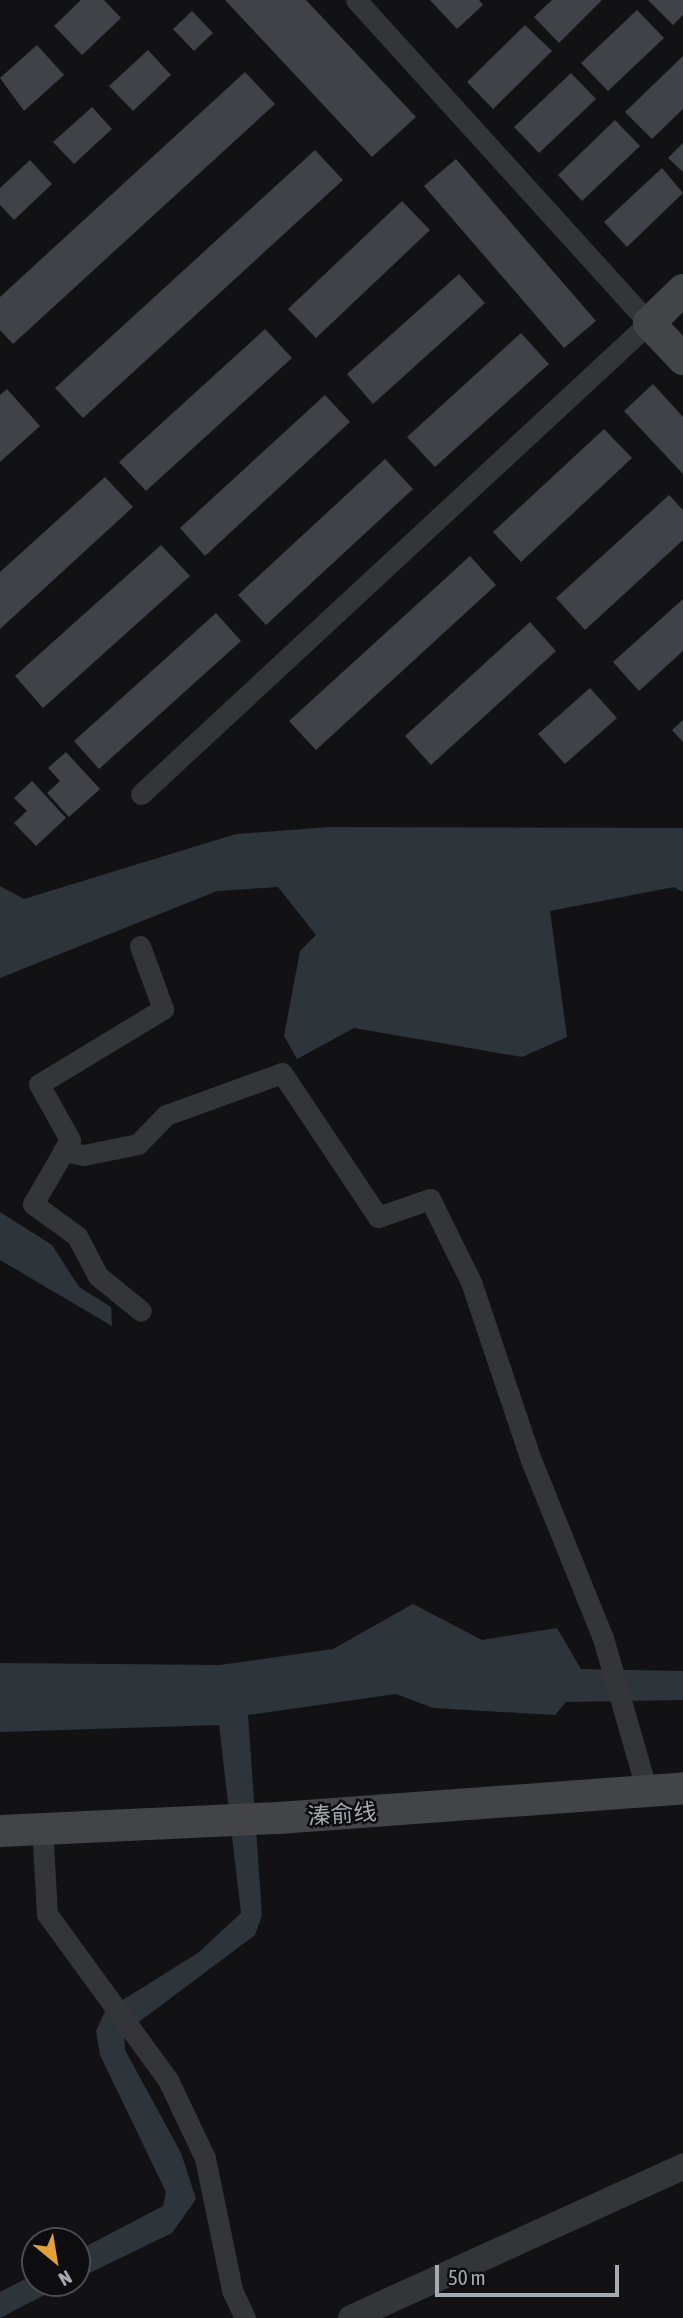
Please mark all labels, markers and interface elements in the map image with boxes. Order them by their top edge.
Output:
street label: 溱俞线 [307,1798,377,1830]
north arrow [21,2227,91,2297]
scale bar [438,2252,622,2296]
text: 50 m [448,2265,486,2289]
text: N [55,2266,76,2291]

